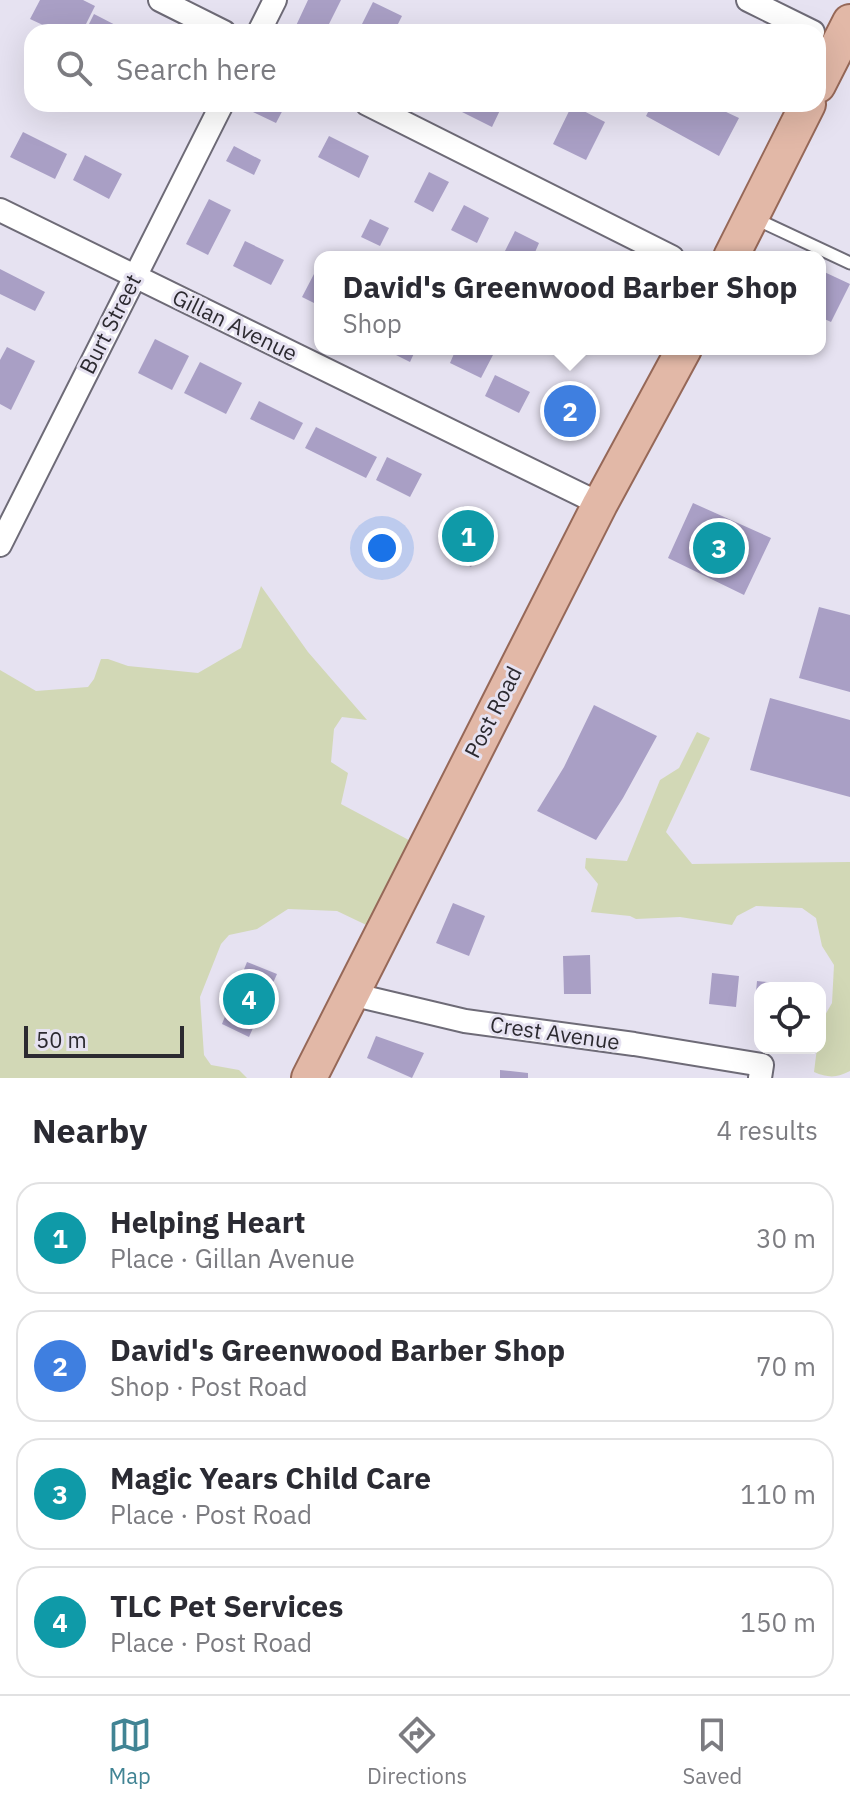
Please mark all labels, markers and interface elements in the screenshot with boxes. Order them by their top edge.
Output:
search box [24,24,826,112]
icon: search [52,46,96,90]
text: Search here [116,49,277,88]
popup [314,251,826,355]
text: David's Greenwood Barber Shop [342,267,798,306]
street label: Burt Street [72,269,147,379]
street label: Gillan Avenue [168,282,302,367]
text: Shop [342,306,402,340]
pin: 2 [544,381,596,441]
pin: 1 [442,506,494,566]
pin: 3 [693,518,745,578]
your location [362,528,402,568]
street label: Post Road [457,661,528,763]
pin: 4 [223,969,275,1029]
map controls [754,982,826,1054]
button: locate [754,982,826,1054]
street label: Crest Avenue [488,1009,622,1056]
scale bar [24,1022,184,1058]
text: 50 m [36,1025,87,1054]
text: Nearby [32,1108,147,1152]
text: 4 results [716,1113,818,1147]
text: Helping Heart [110,1202,305,1241]
text: 1 [52,1221,68,1255]
text: 30 m [756,1221,816,1255]
text: Place · Gillan Avenue [110,1241,355,1275]
text: David's Greenwood Barber Shop [110,1330,565,1369]
text: 2 [52,1349,68,1383]
text: 70 m [756,1349,816,1383]
text: Shop · Post Road [110,1369,308,1403]
text: Magic Years Child Care [110,1458,431,1497]
text: 3 [52,1477,68,1511]
text: 110 m [740,1477,816,1511]
text: Place · Post Road [110,1497,312,1531]
text: TLC Pet Services [110,1586,343,1625]
text: 4 [52,1605,68,1639]
text: 150 m [740,1605,816,1639]
text: Place · Post Road [110,1625,312,1659]
tab: Map [108,1713,152,1790]
tab: Directions [367,1713,467,1790]
tab: Saved [682,1713,742,1790]

